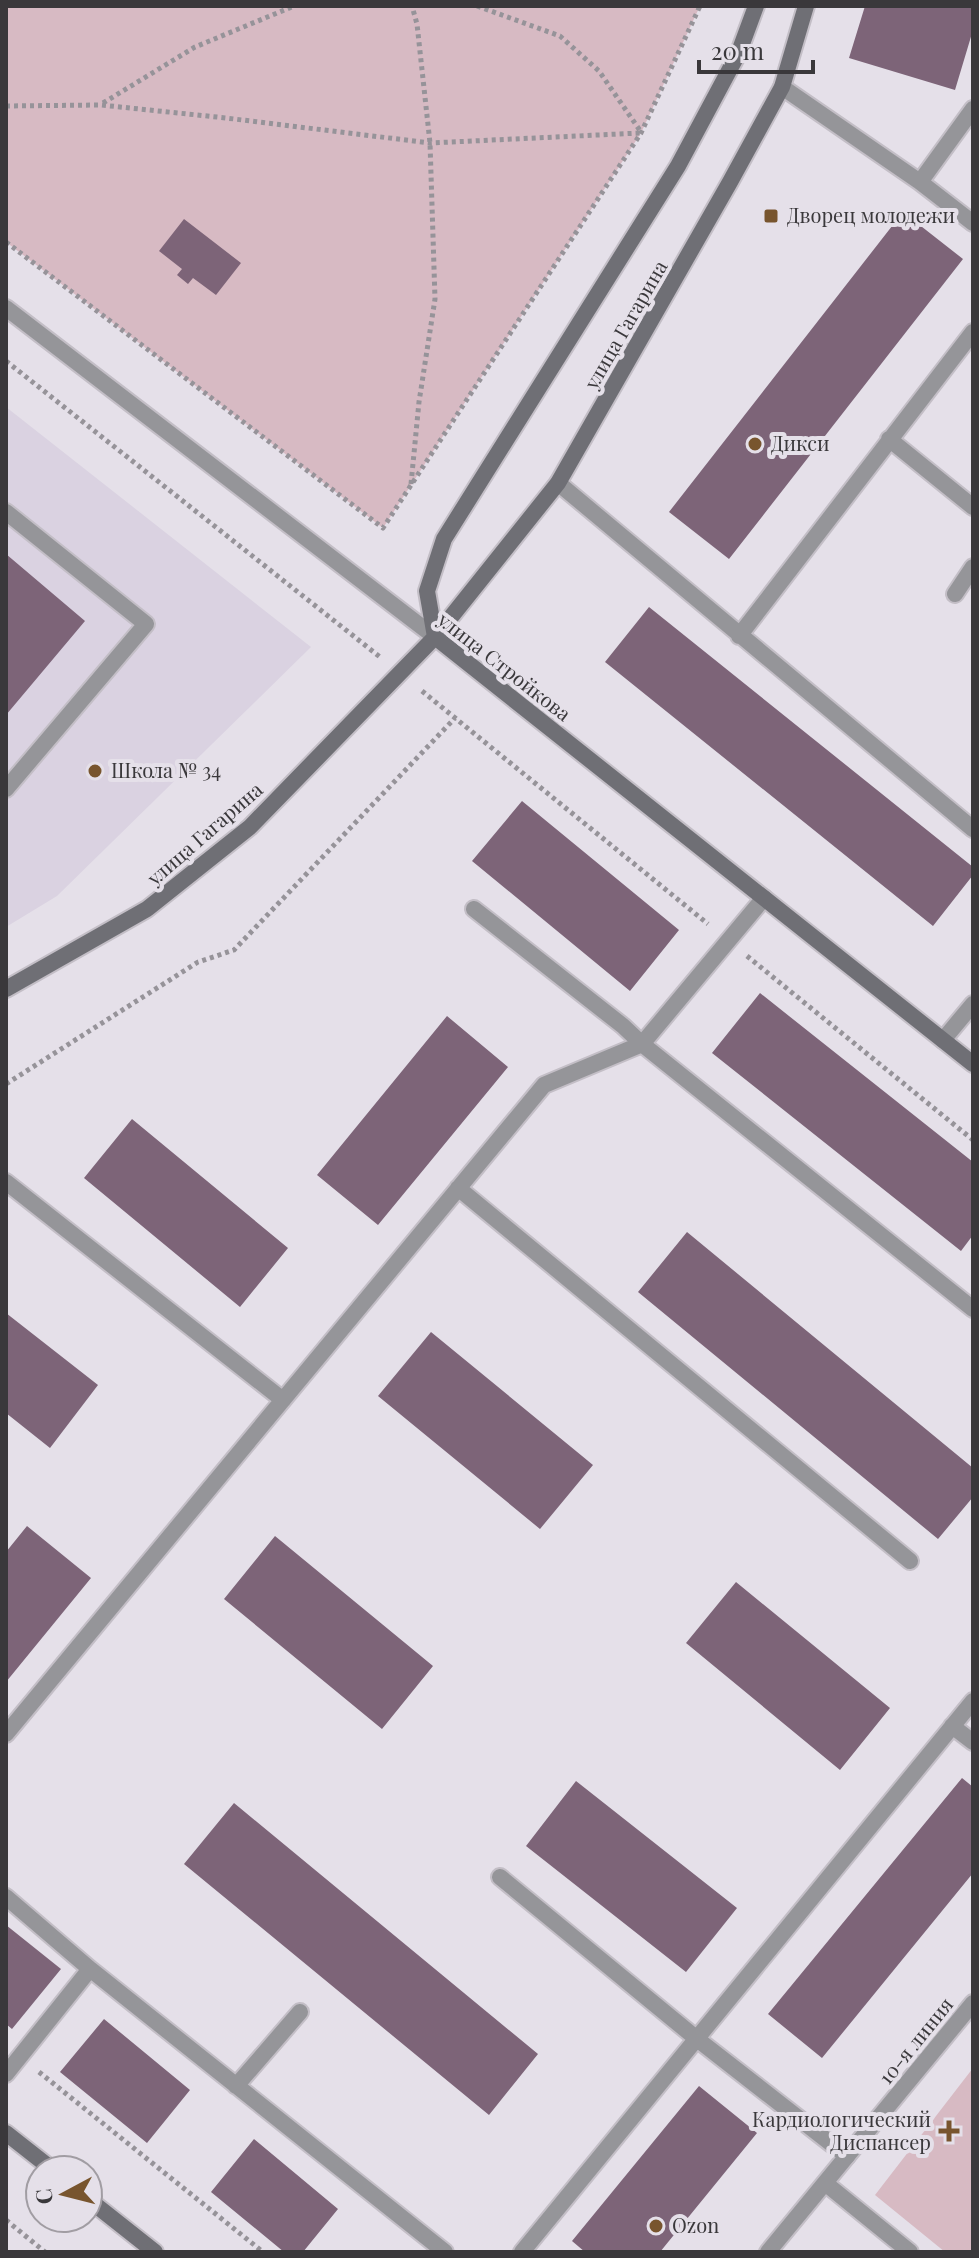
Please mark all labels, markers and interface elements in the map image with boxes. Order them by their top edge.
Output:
scale bar [699,24,813,74]
text: 20 m [711,34,764,66]
place label: Дворец молодежи [787,201,955,228]
marker: Дворец молодежи [762,207,780,225]
street label: улица Гагарина [576,255,673,394]
place label: Дикси [771,429,829,456]
marker: Дикси [746,435,764,453]
street label: улица Стройкова [432,605,577,726]
place label: Школа № 34 [111,756,221,783]
marker: Школа № 34 [86,762,104,780]
street label: улица Гагарина [140,775,267,891]
street label: 10-я линия [872,1991,958,2089]
place label: Кардиологический Диспансер [752,2105,931,2155]
marker: Кардиологический Диспансер [938,2120,960,2142]
north arrow [24,2154,104,2234]
text: С [27,2187,59,2206]
place label: Ozon [672,2211,719,2238]
marker: Ozon [647,2217,665,2235]

